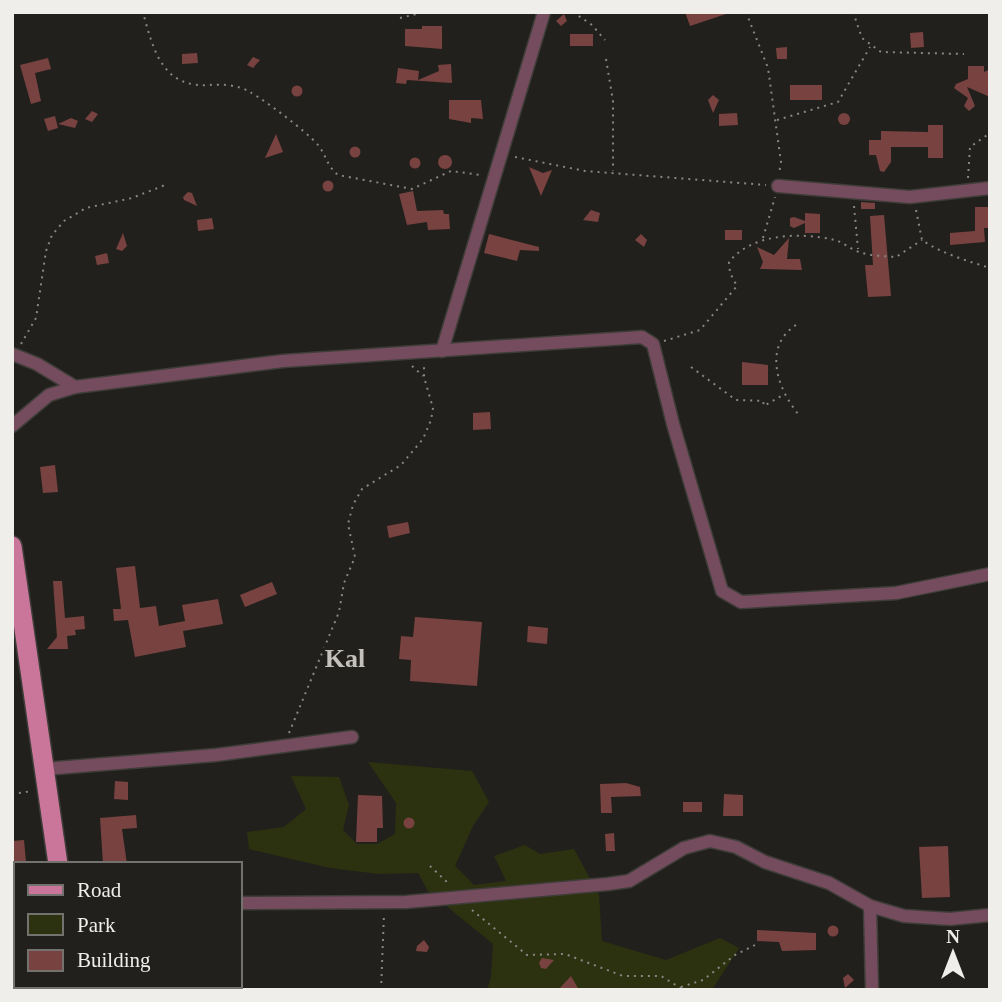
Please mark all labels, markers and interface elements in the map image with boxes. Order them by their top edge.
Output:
district label: Kal [325,644,365,673]
legend [14,862,242,988]
text: Road [77,878,122,902]
text: Park [77,913,116,937]
north arrow [918,918,988,988]
text: N [946,926,960,947]
text: Building [77,948,151,972]

